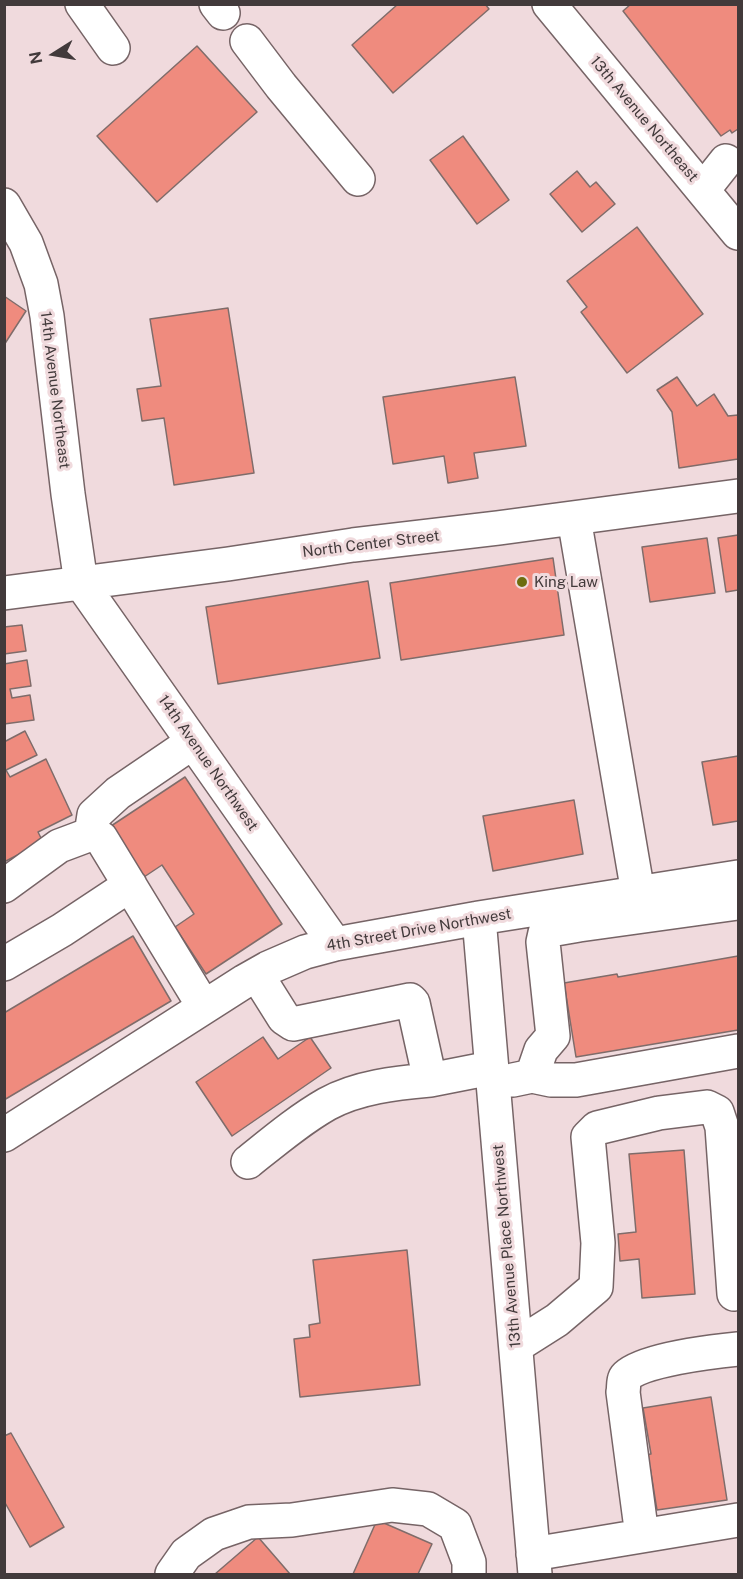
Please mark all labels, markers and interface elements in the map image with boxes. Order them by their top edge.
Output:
north arrow [24,24,84,84]
text: N [25,50,46,65]
street label: 13th Avenue Northeast [586,52,702,186]
street label: 14th Avenue Northeast [36,310,74,470]
street label: North Center Street [301,527,441,561]
place label: King Law [534,573,598,591]
marker: King Law [515,575,529,589]
street label: 14th Avenue Northwest [154,692,262,834]
street label: 4th Street Drive Northwest [325,905,513,955]
street label: 13th Avenue Place Northwest [489,1143,525,1349]

